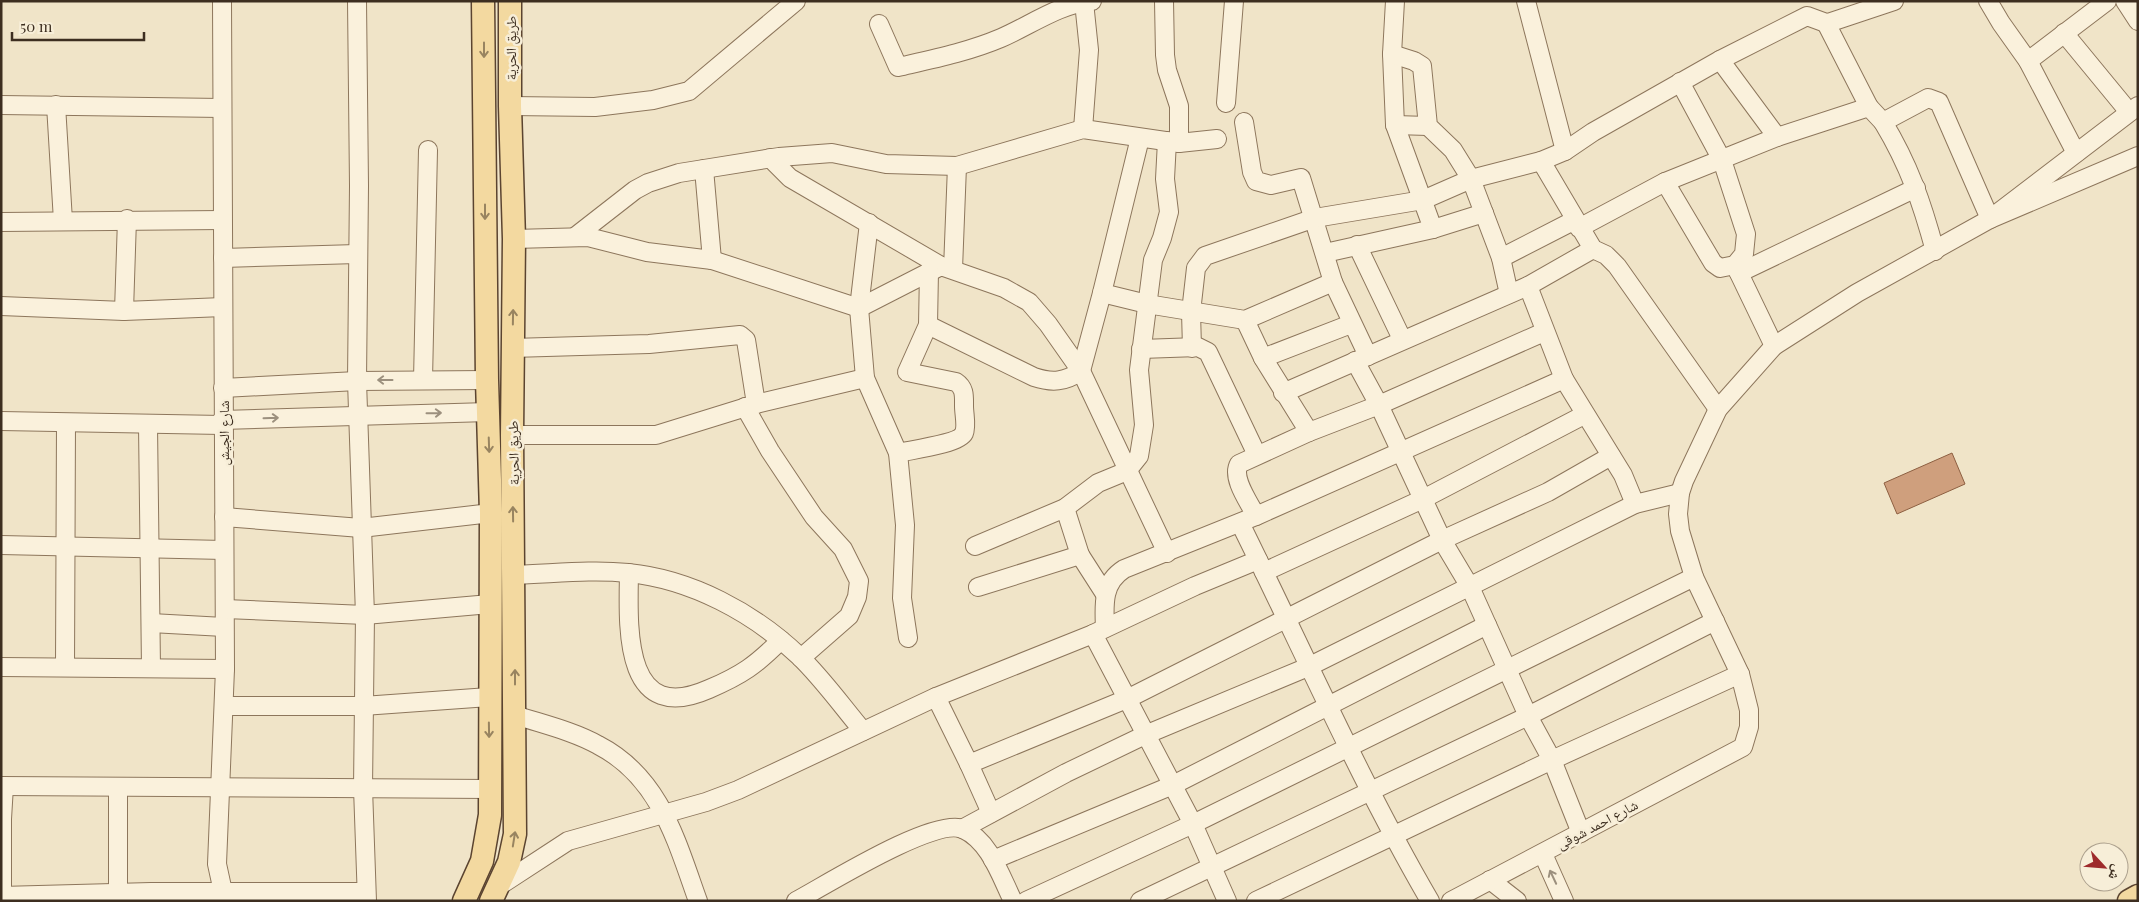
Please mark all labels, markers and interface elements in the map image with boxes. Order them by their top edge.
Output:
scale bar [12,10,145,42]
text: 50 m [20,16,53,36]
street label: طريق الحرية [501,16,521,80]
one-way arrow [479,42,489,58]
one-way arrow [480,204,490,220]
one-way arrow [508,309,518,326]
one-way arrow [378,375,394,385]
street label: شارع الجيش [214,400,234,466]
one-way arrow [425,408,441,418]
one-way arrow [263,414,279,423]
street label: طريق الحرية [503,421,524,485]
one-way arrow [484,436,494,453]
one-way arrow [508,507,518,523]
one-way arrow [510,669,520,686]
one-way arrow [484,722,494,738]
street label: شارع احمد شوقى [1553,795,1641,854]
one-way arrow [509,832,519,848]
north arrow [2079,842,2129,892]
text: ش [2104,862,2128,884]
one-way arrow [1548,870,1558,885]

